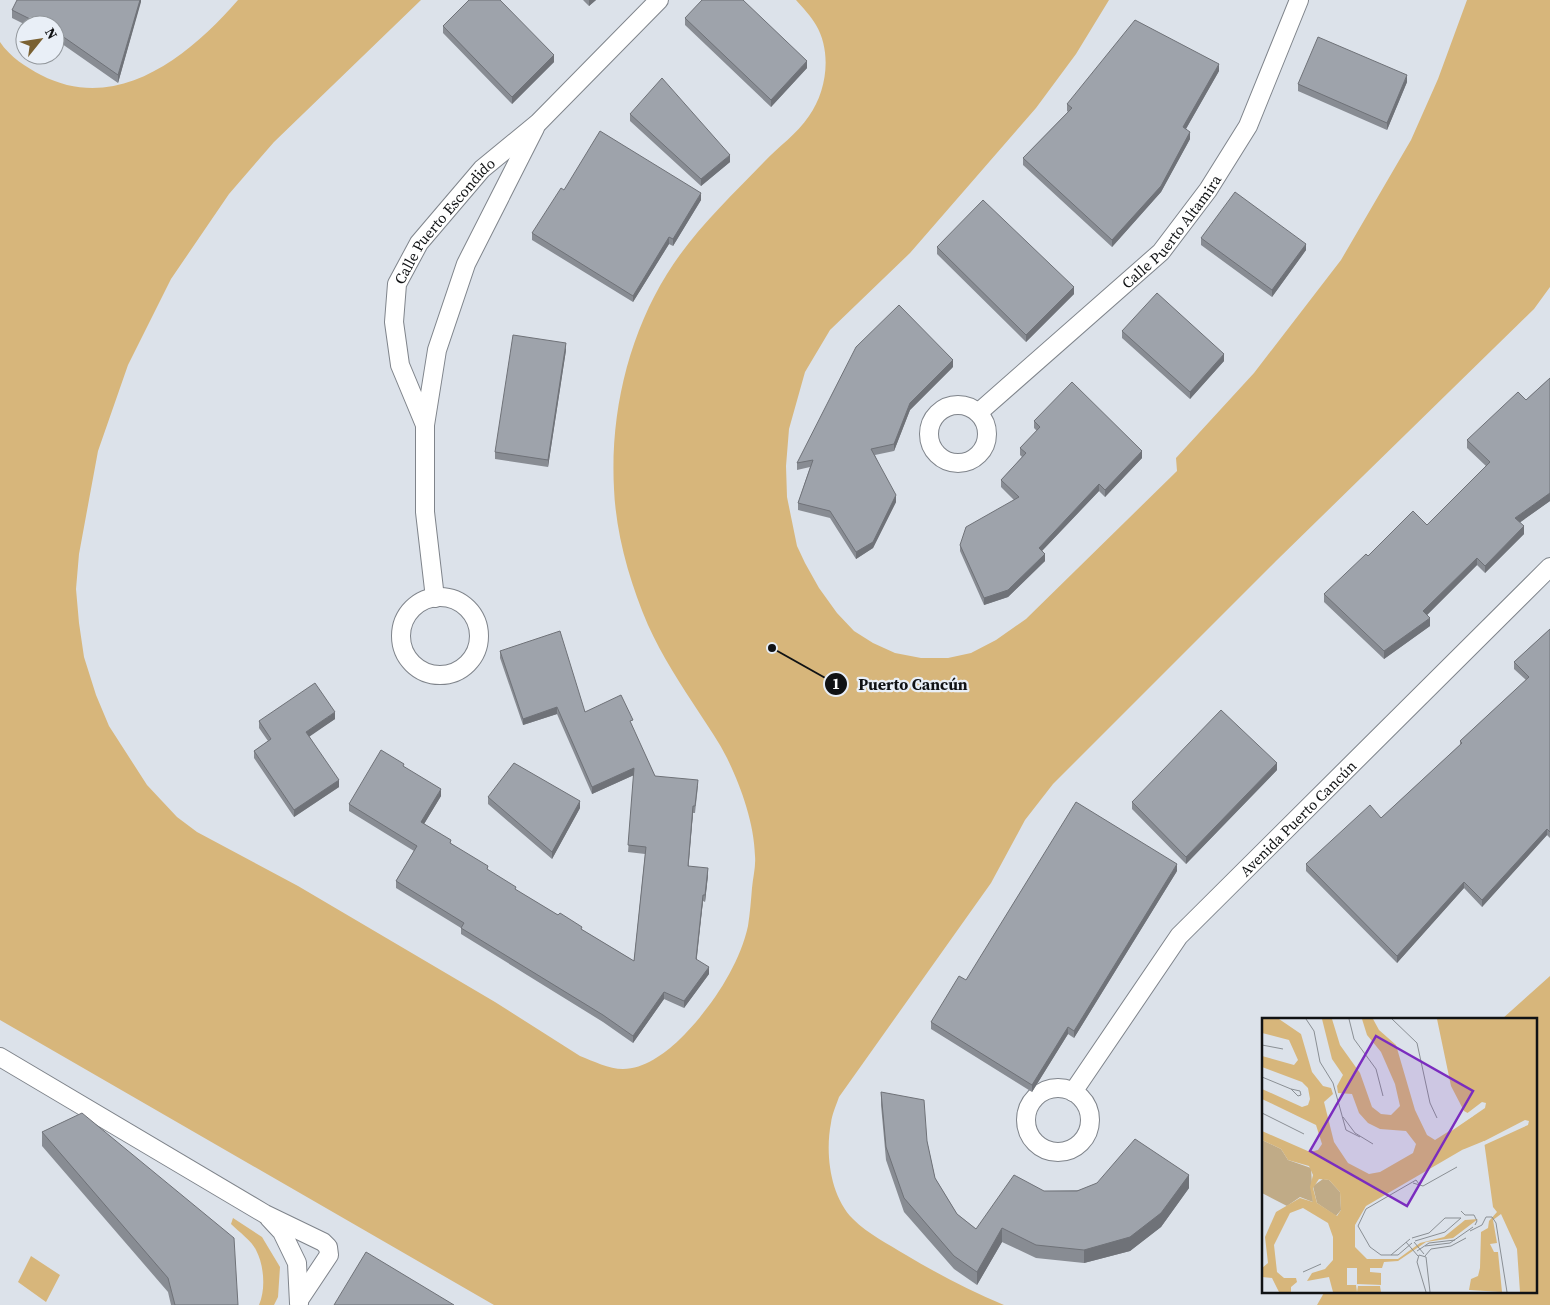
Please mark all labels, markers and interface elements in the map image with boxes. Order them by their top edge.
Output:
north arrow [15,15,65,65]
text: N [40,24,62,43]
street label: Calle Puerto Escondido [389,152,499,288]
street label: Calle Puerto Altamira [1117,170,1226,293]
callout: Puerto Cancún [824,669,978,700]
text: 1 [832,673,840,694]
text: Puerto Cancún [858,673,968,695]
street label: Avenida Puerto Cancún [1235,755,1361,881]
inset map [1262,1018,1538,1292]

